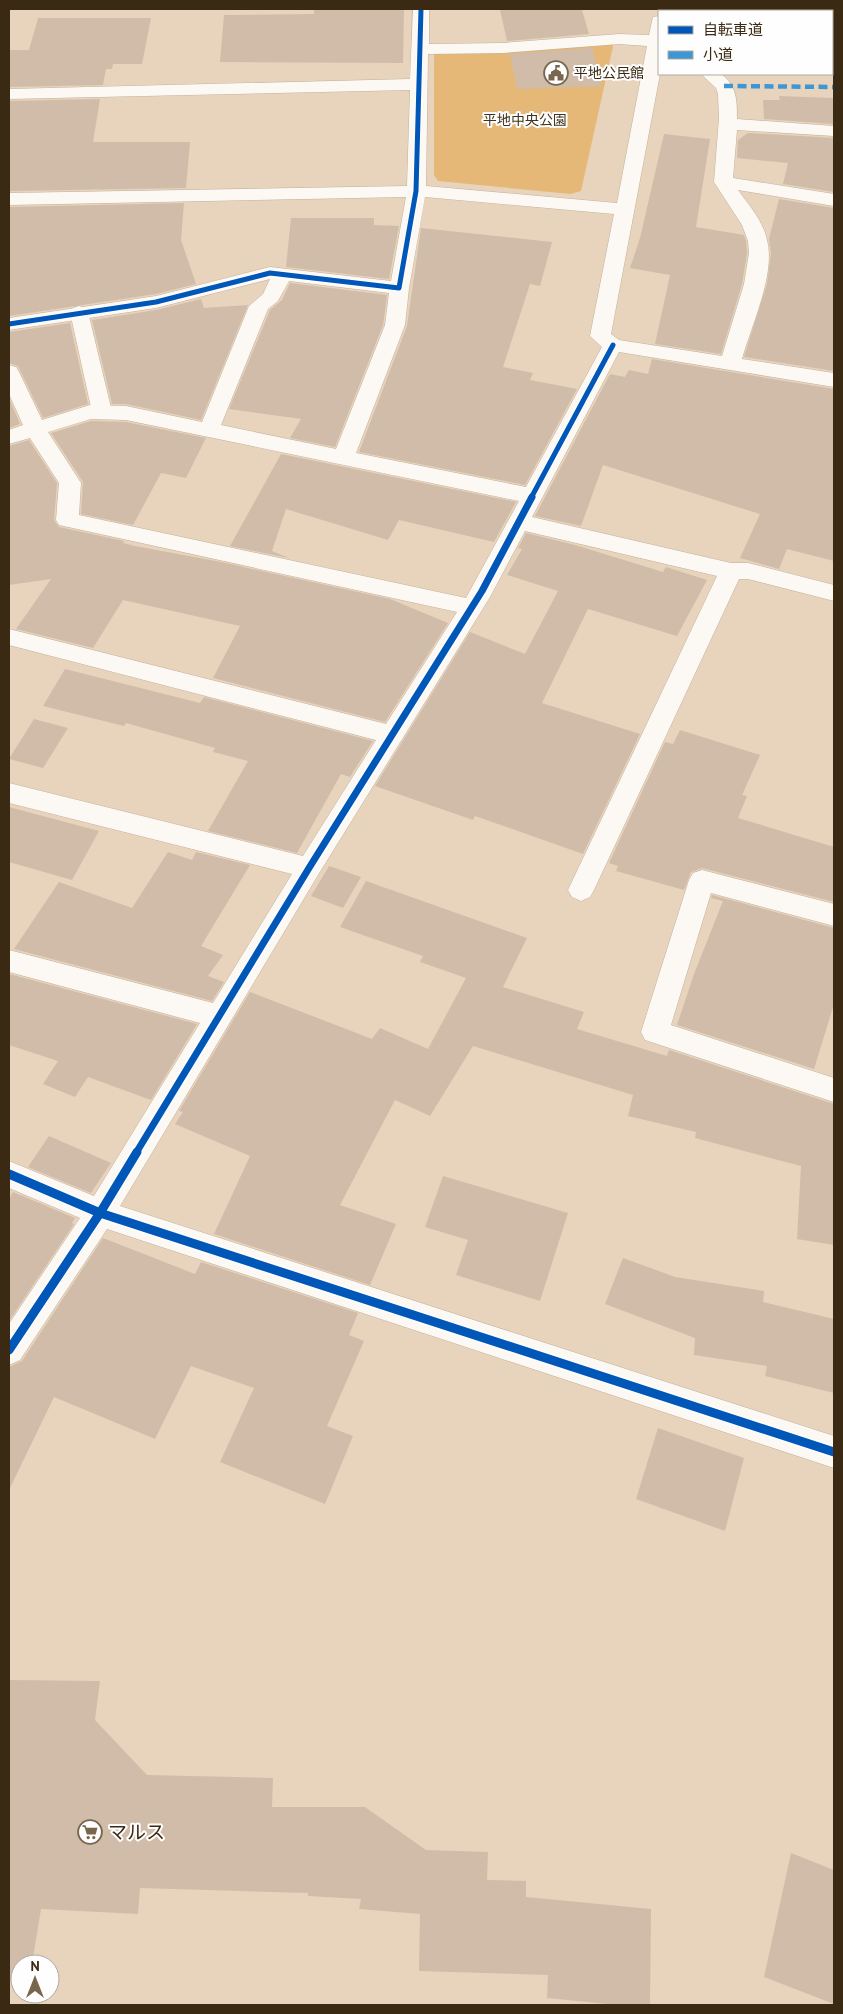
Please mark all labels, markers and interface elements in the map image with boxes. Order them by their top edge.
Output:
legend [658,10,833,75]
text: 自転車道 [703,20,763,39]
text: 小道 [703,45,733,64]
public building icon: 平地公民館 [543,60,569,86]
place label: 平地公民館 [574,64,644,82]
park label: 平地中央公園 [483,111,567,129]
supermarket icon: マルス [77,1819,103,1845]
place label: マルス [108,1820,165,1844]
north arrow [10,1954,60,2004]
text: N [30,1957,40,1975]

